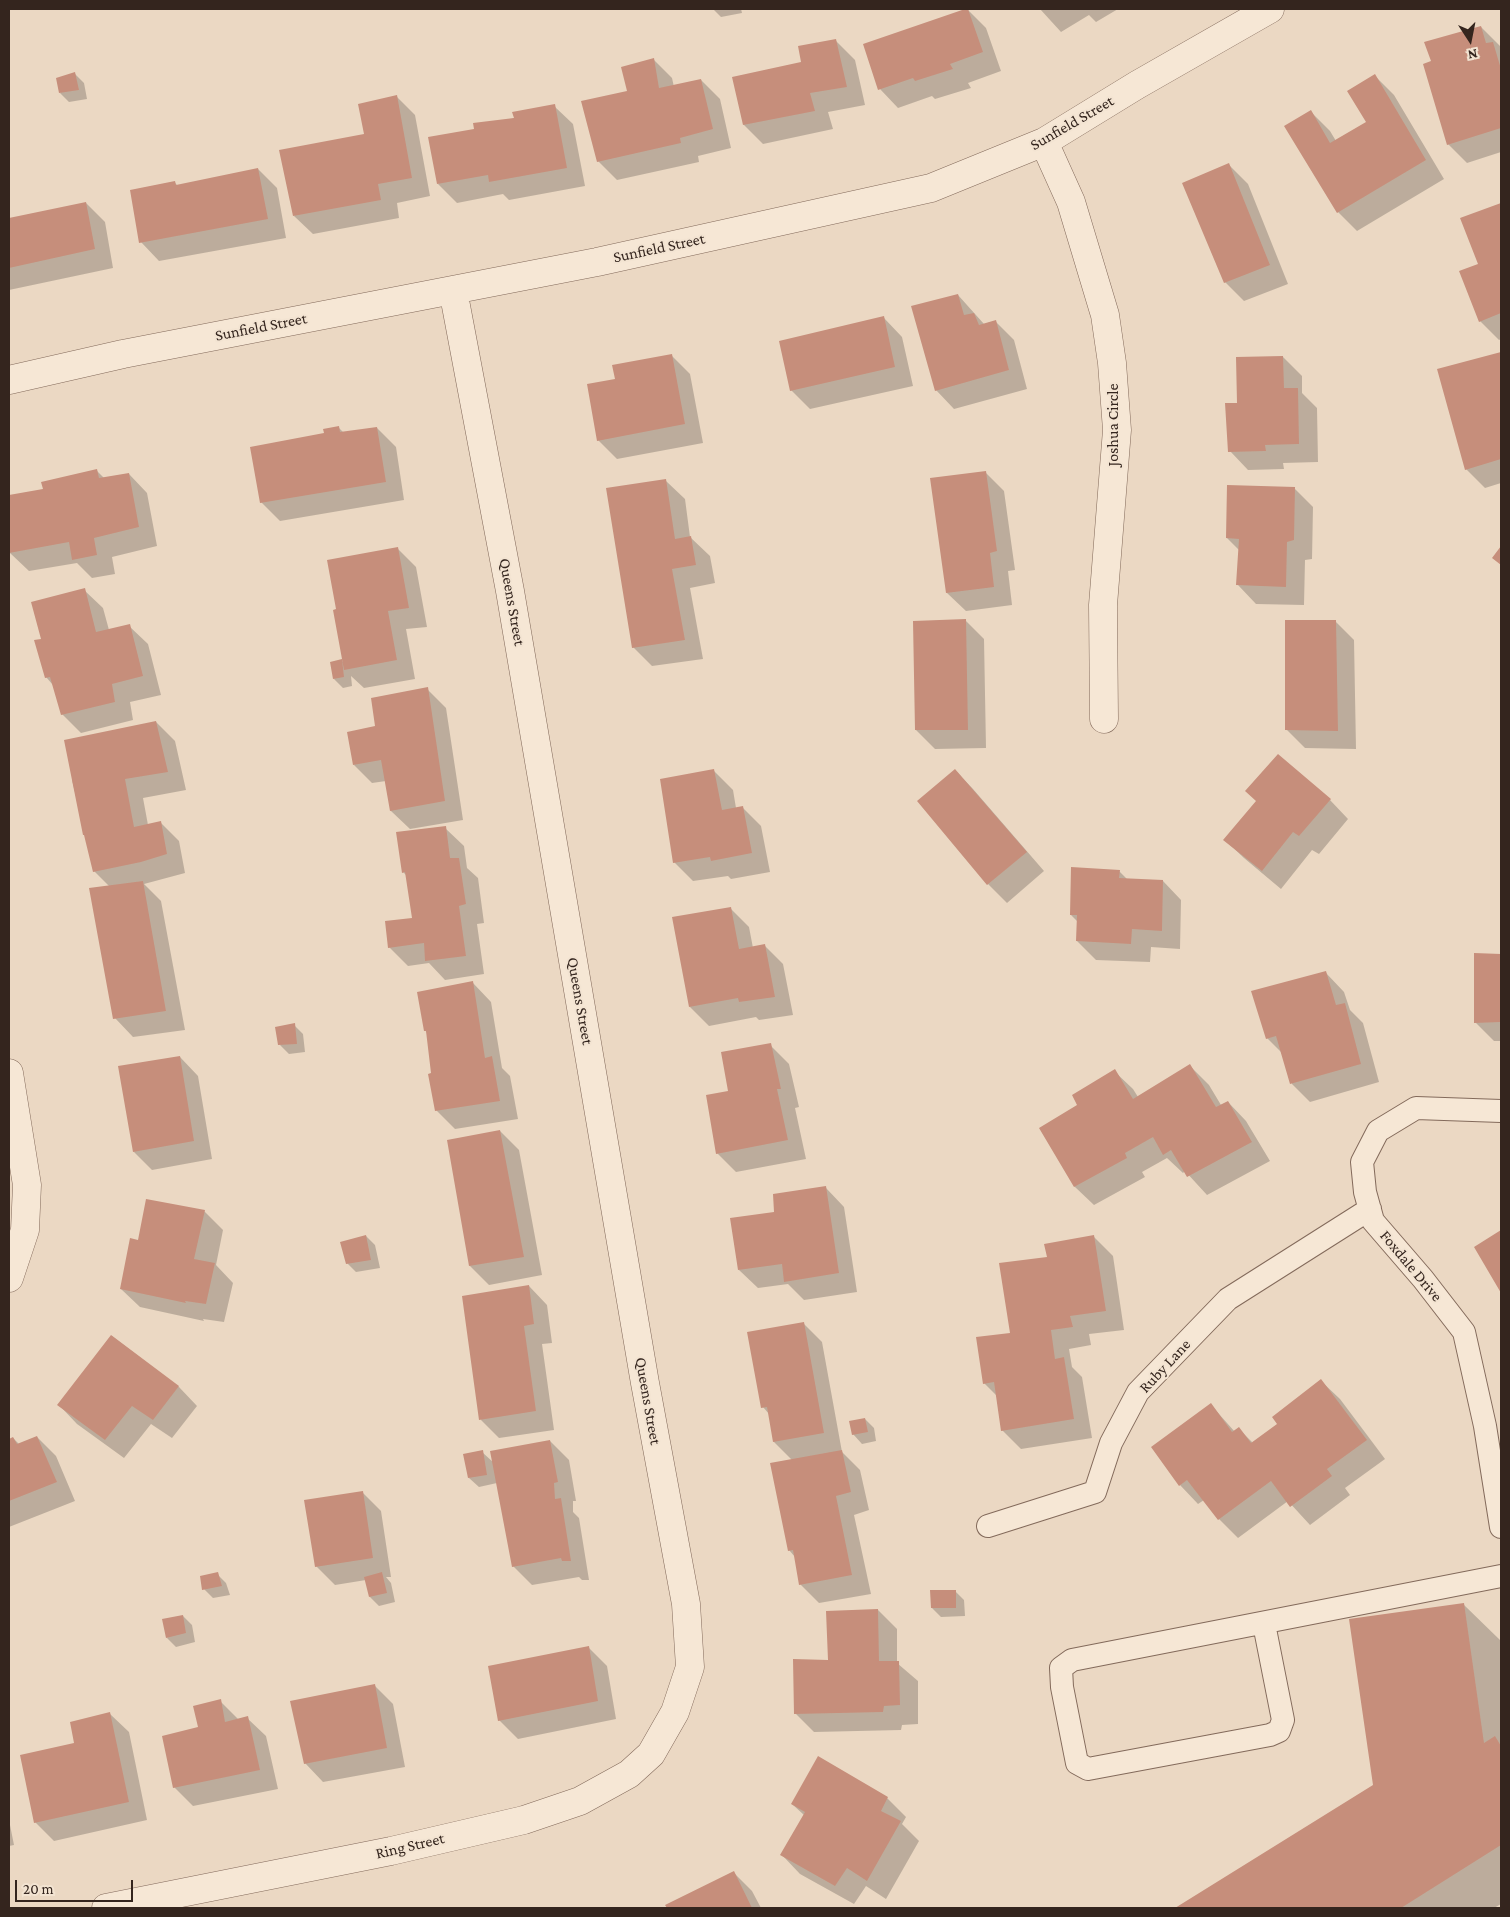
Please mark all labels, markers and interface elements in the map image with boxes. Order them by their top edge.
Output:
north arrow [1445,15,1495,65]
text: N [1467,46,1479,63]
street label: Sunfield Street [1027,91,1117,155]
street label: Sunfield Street [611,229,707,267]
street label: Sunfield Street [213,309,309,345]
street label: Joshua Circle [1103,383,1123,467]
street label: Queens Street [495,557,529,647]
street label: Queens Street [563,956,597,1046]
street label: Foxdale Drive [1376,1226,1446,1306]
street label: Ruby Lane [1135,1335,1195,1397]
street label: Queens Street [631,1356,665,1446]
street label: Ring Street [374,1829,446,1863]
scale bar [18,1870,135,1902]
text: 20 m [23,1881,54,1897]

